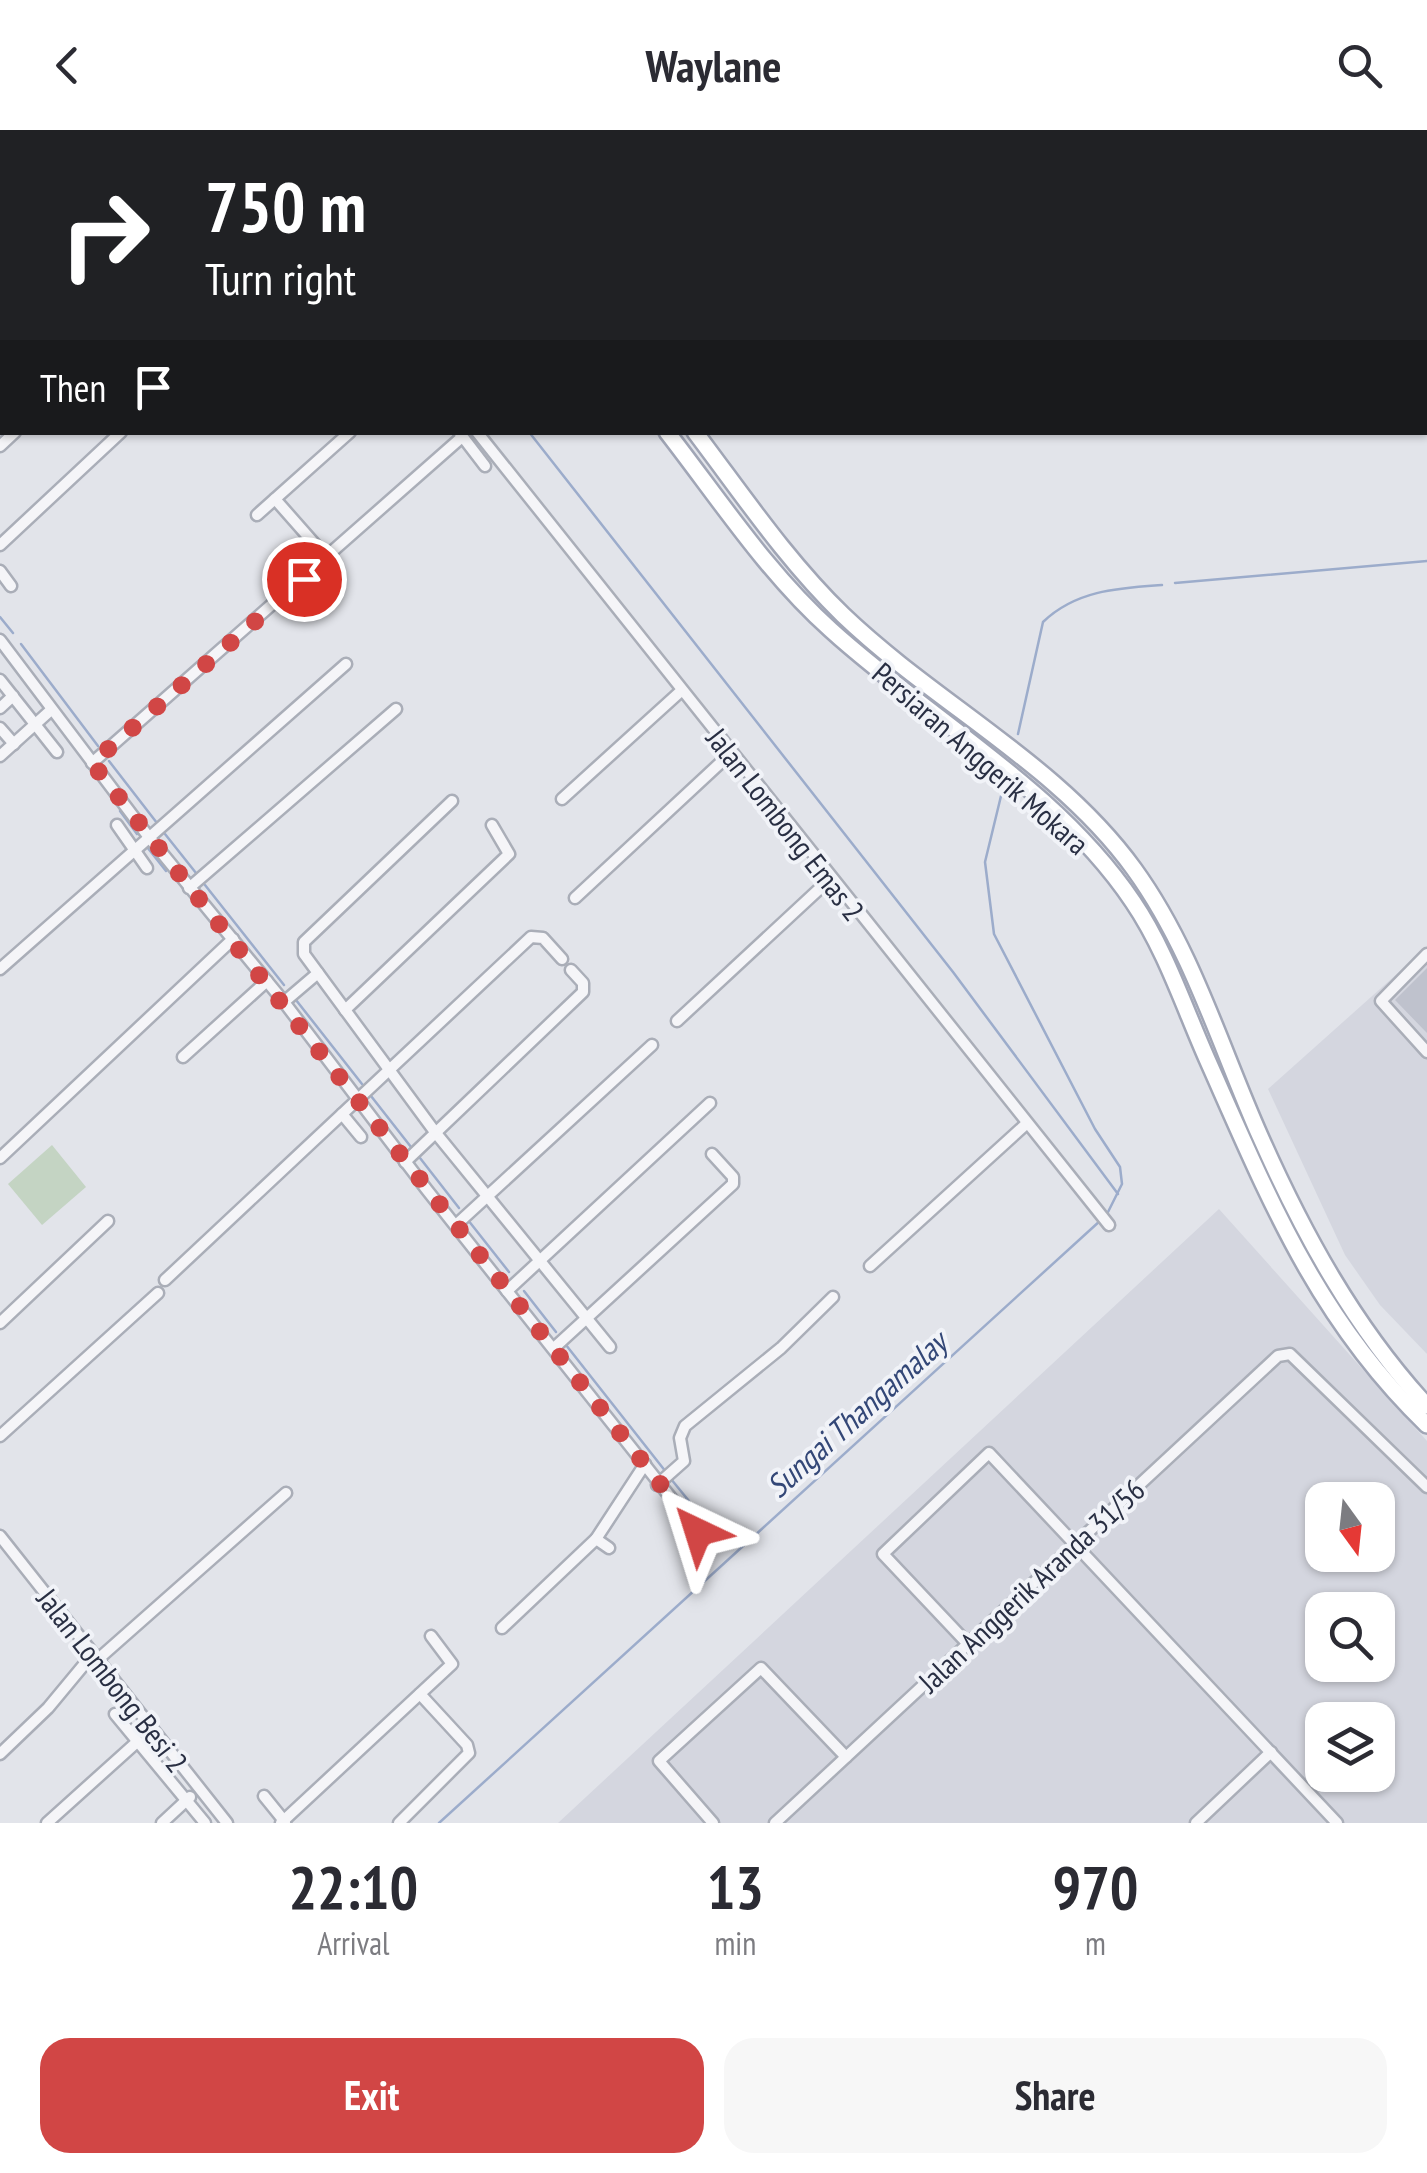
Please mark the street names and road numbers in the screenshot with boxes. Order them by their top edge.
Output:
street label: Persiaran Anggerik Mokara [865,653,1097,863]
street label: Jalan Lombong Emas 2 [698,719,873,928]
street label: Jalan Anggerik Aranda 31/56 [909,1470,1152,1701]
street label: Jalan Lombong Besi 2 [28,1579,197,1780]

